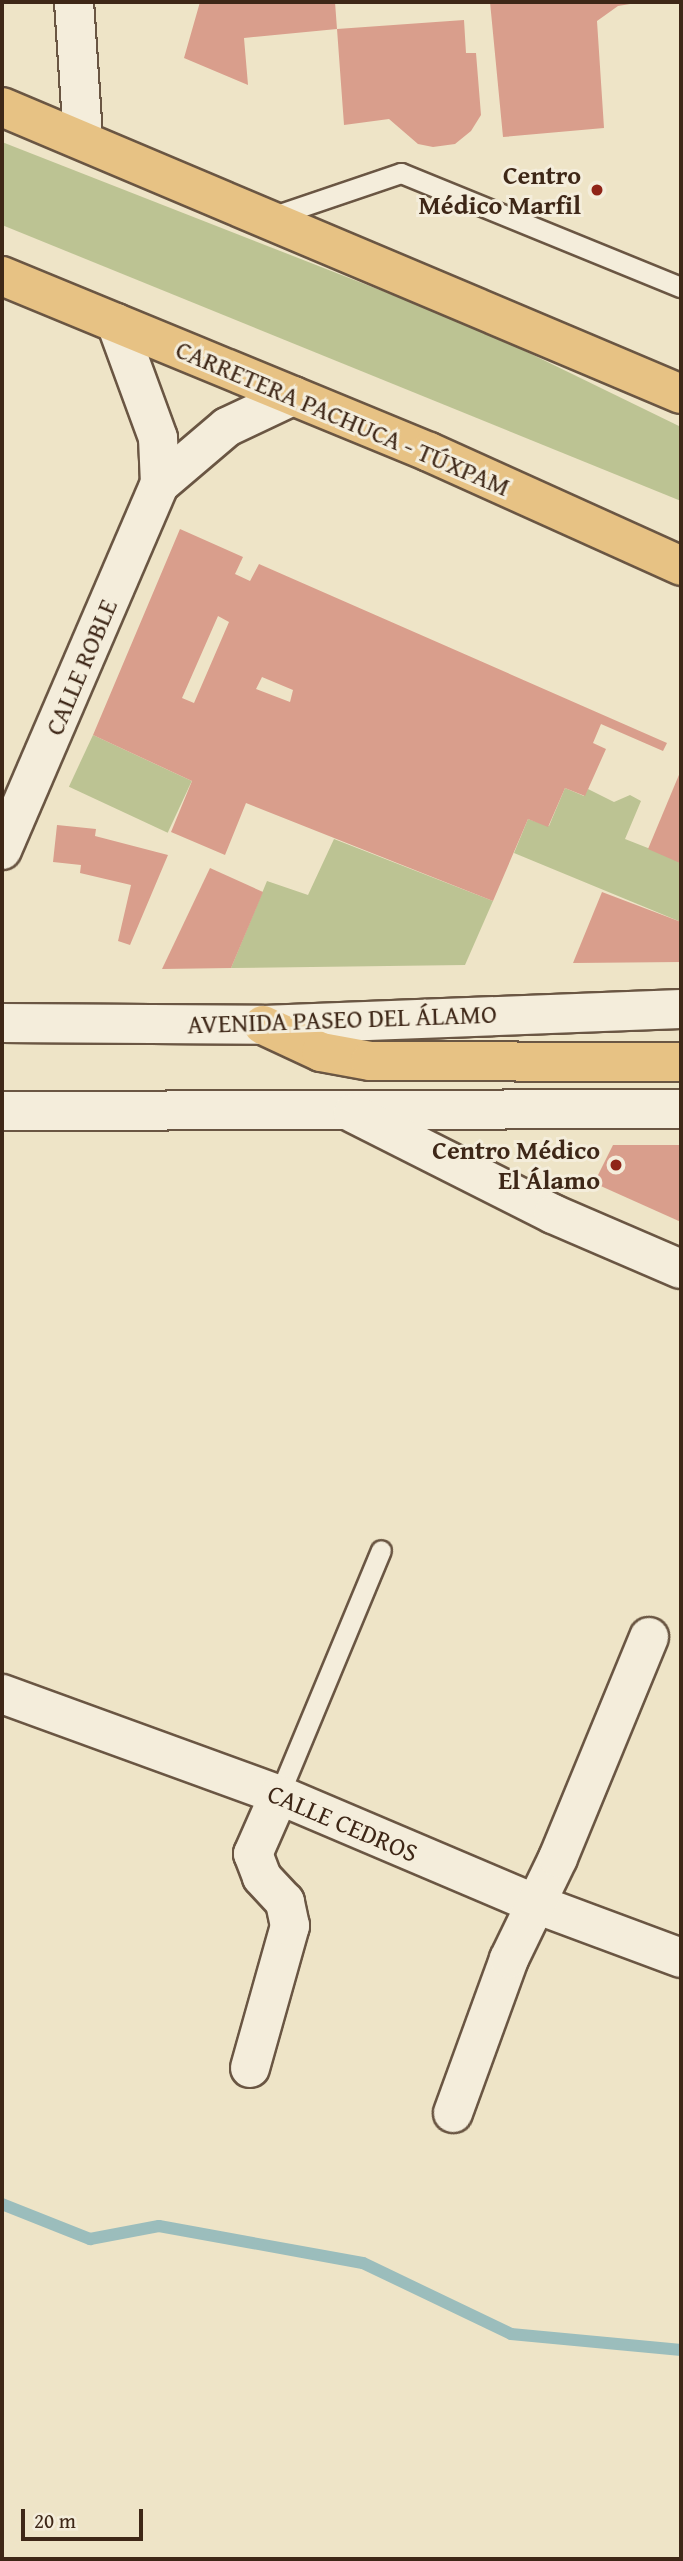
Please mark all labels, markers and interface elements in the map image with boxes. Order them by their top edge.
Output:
place label: Centro Médico Marfil [418,159,581,220]
marker: Centro Médico Marfil [587,180,607,200]
street label: CARRETERA PACHUCA - TÚXPAM [171,333,515,503]
street label: CALLE ROBLE [38,594,124,740]
street label: AVENIDA PASEO DEL ÁLAMO [187,998,497,1040]
place label: Centro Médico El Álamo [432,1134,600,1196]
marker: Centro Médico El Álamo [606,1155,626,1175]
street label: CALLE CEDROS [263,1777,423,1869]
scale bar [24,2494,147,2538]
text: 20 m [34,2505,76,2536]

